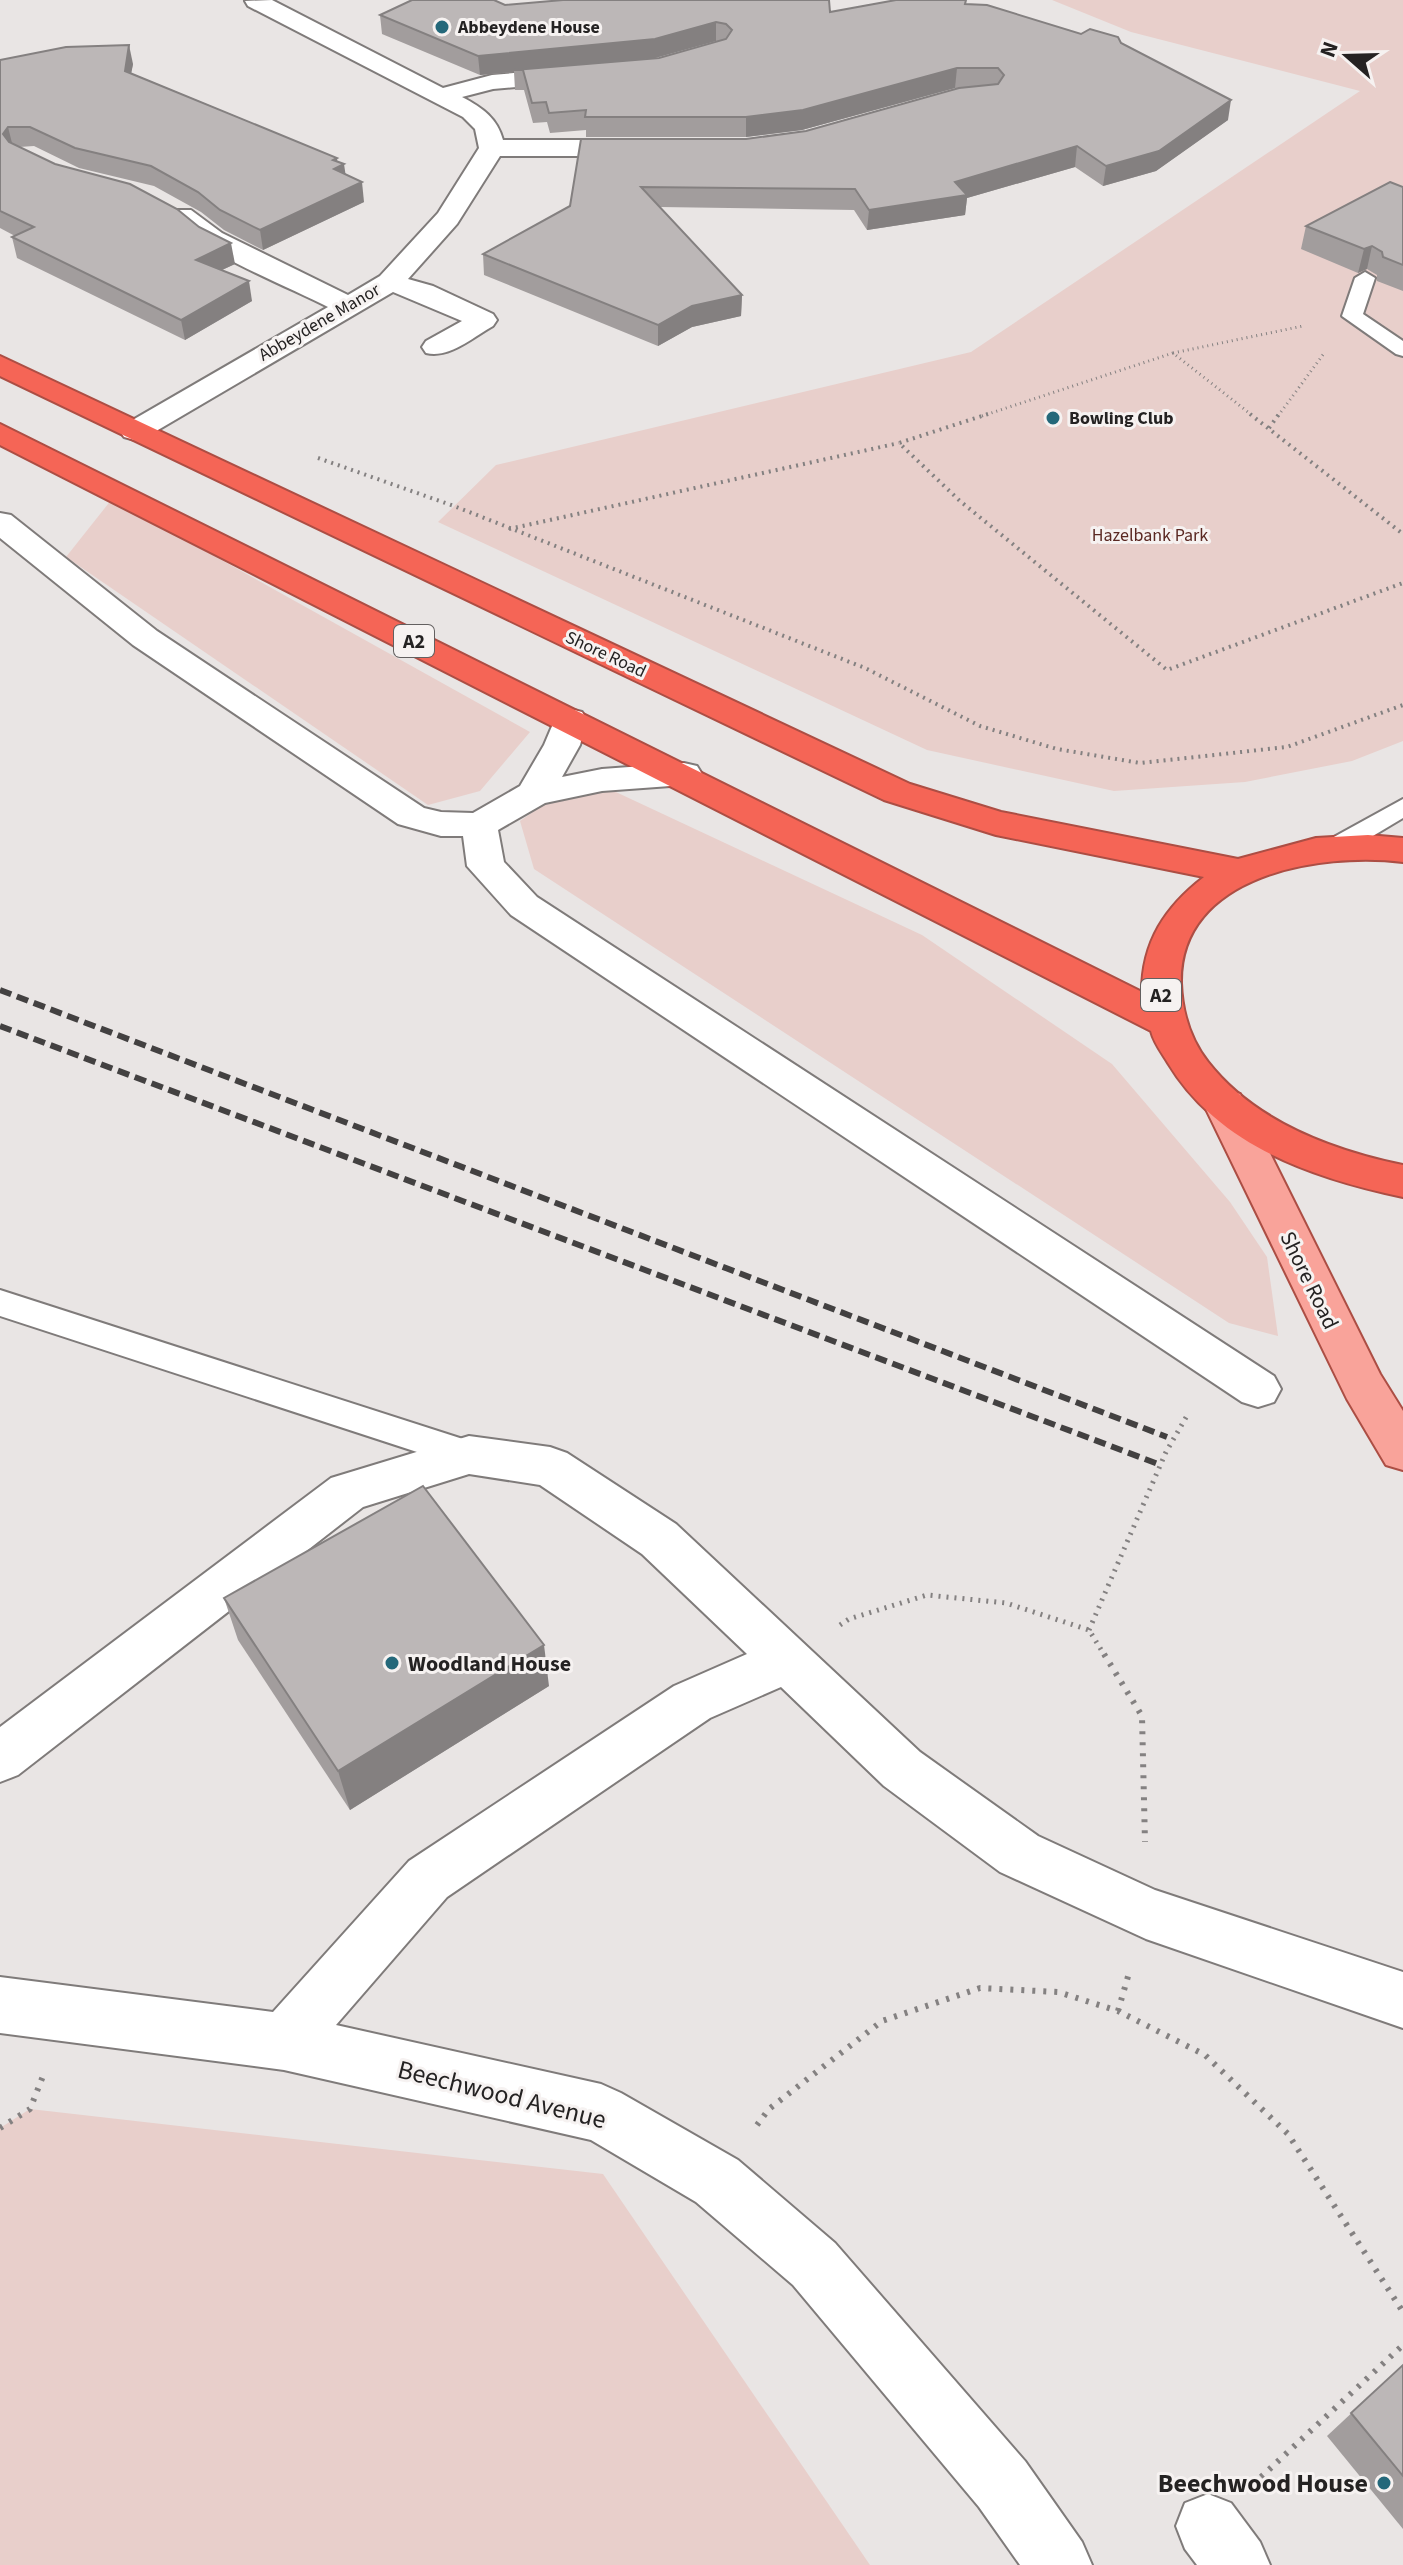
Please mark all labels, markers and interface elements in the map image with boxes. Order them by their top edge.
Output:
place label: Abbeydene House [457,15,600,40]
north arrow [1307,16,1387,96]
marker: Abbeydene House [433,18,451,36]
text: N [1312,37,1347,62]
street label: Abbeydene Manor [254,277,385,367]
place label: Bowling Club [1069,406,1174,431]
marker: Bowling Club [1044,409,1062,427]
park label: Hazelbank Park [1092,523,1208,548]
road number: A2 [394,625,434,657]
street label: Shore Road [561,625,650,684]
road number: A2 [1141,979,1181,1011]
street label: Shore Road [1272,1226,1347,1335]
place label: Woodland House [408,1648,571,1680]
marker: Woodland House [383,1654,401,1672]
street label: Beechwood Avenue [394,2051,610,2138]
place label: Beechwood House [1158,2465,1368,2502]
marker: Beechwood House [1375,2474,1393,2492]

